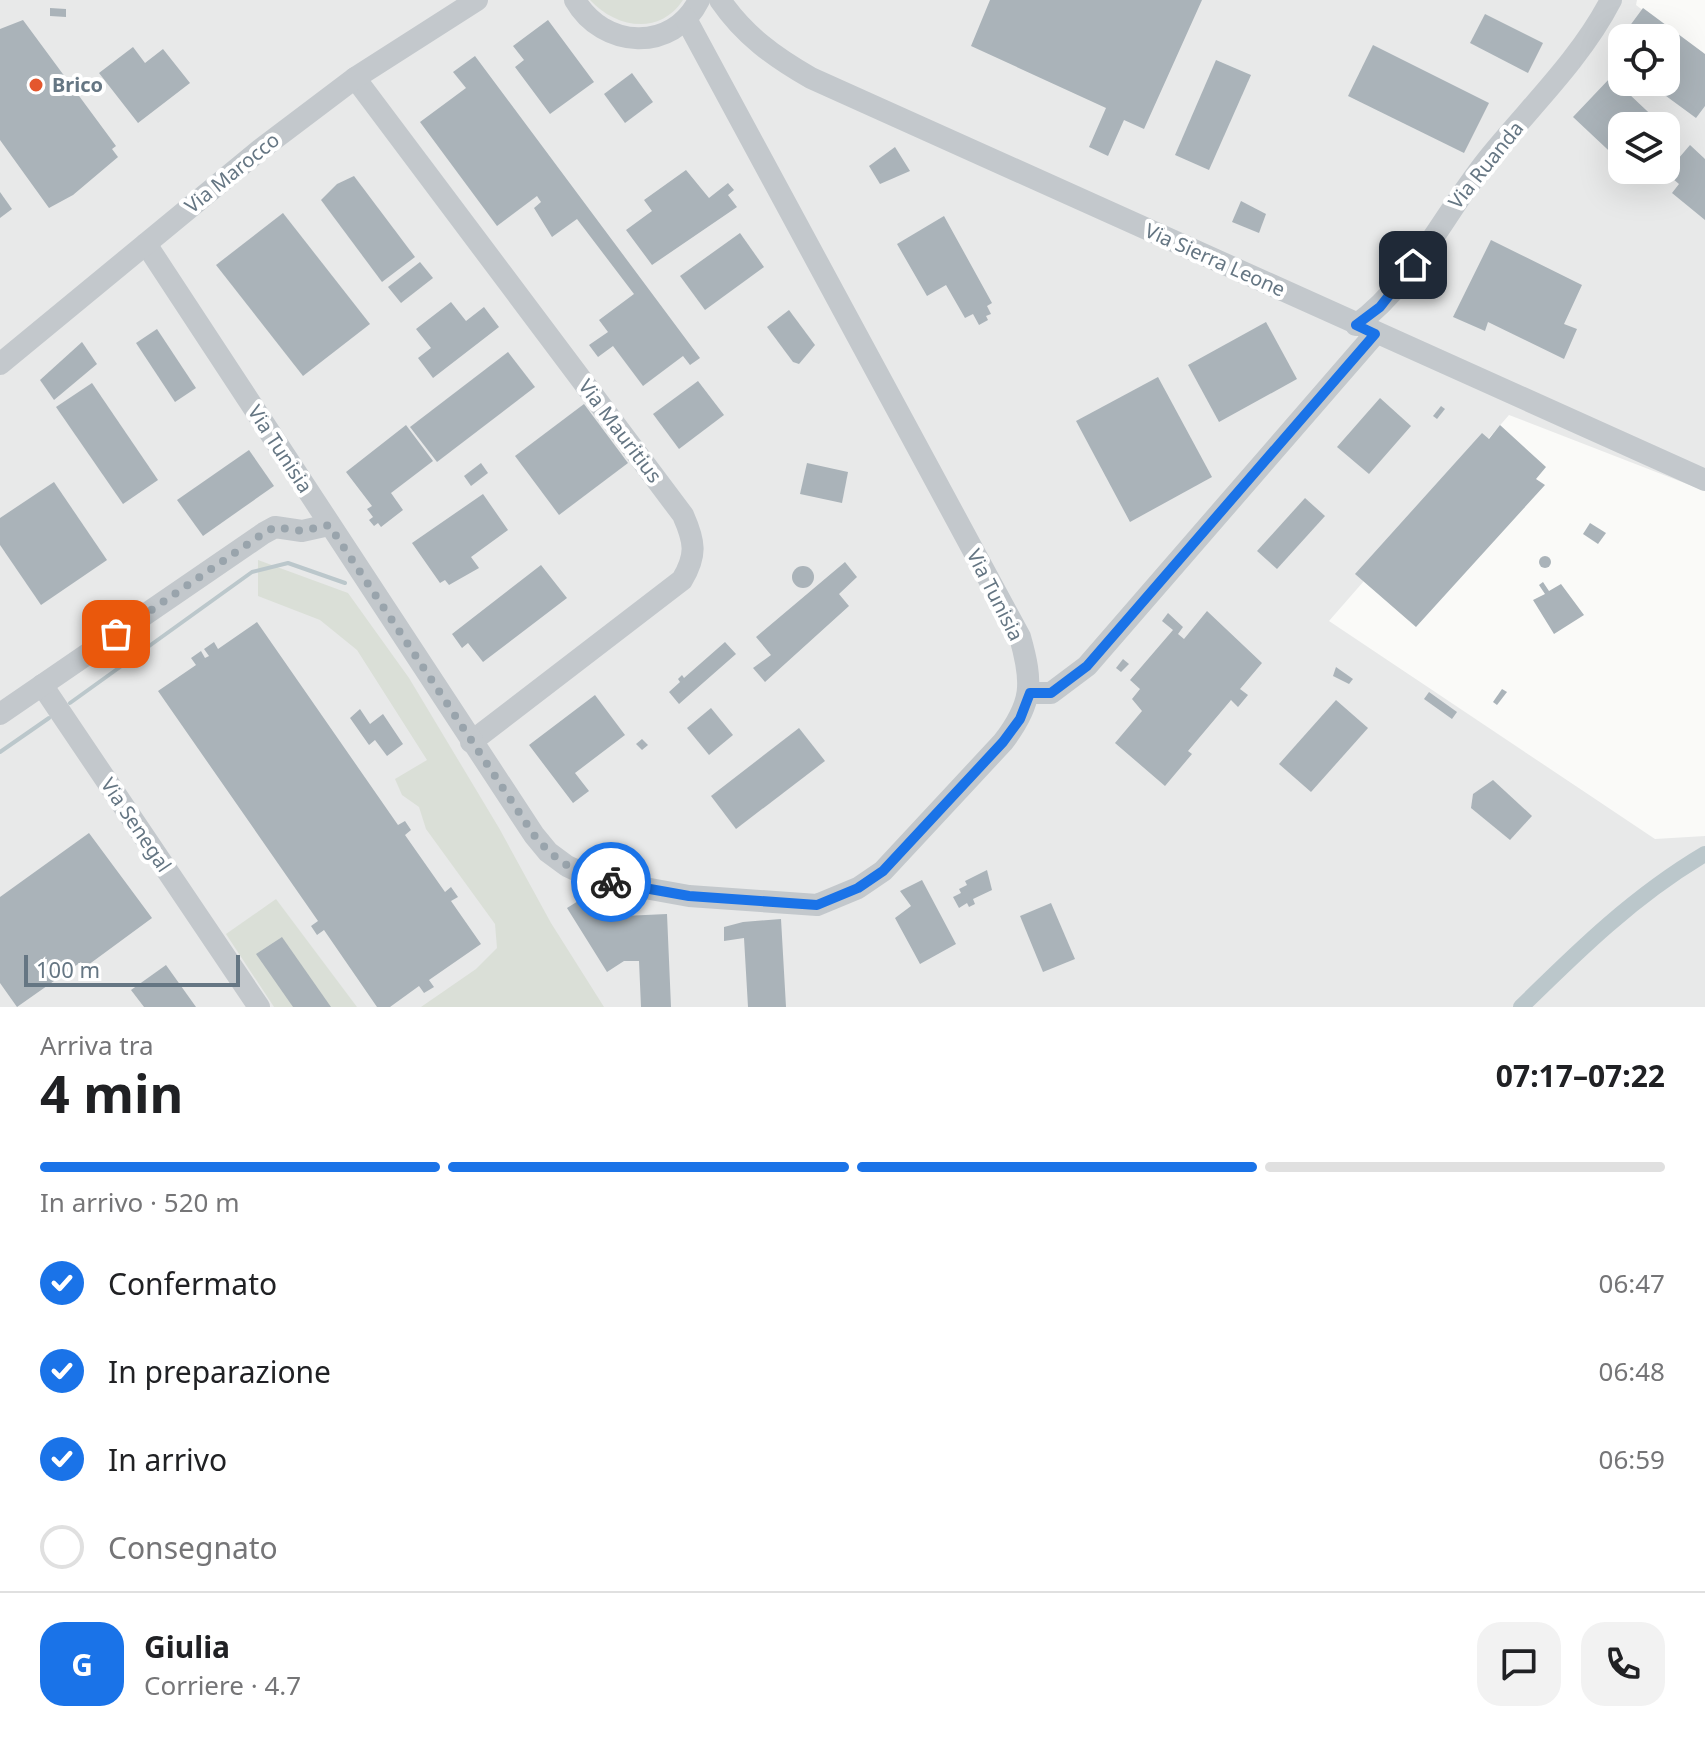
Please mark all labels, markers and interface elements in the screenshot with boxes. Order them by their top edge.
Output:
map controls [1608,24,1680,184]
button: locate [1608,24,1680,96]
place label: Brico [52,71,103,98]
marker: Brico [27,76,45,94]
button: layers [1608,112,1680,184]
street label: Via Ruanda [1442,115,1529,214]
street label: Via Marocco [179,126,285,219]
street label: Via Sierra Leone [1141,216,1290,303]
pin [1379,231,1447,299]
icon: home [1391,243,1435,287]
street label: Via Mauritius [573,373,668,488]
street label: Via Tunisia [242,400,319,498]
street label: Via Tunisia [961,544,1030,645]
pin [82,600,150,668]
icon: bag [94,612,138,656]
street label: Via Senegal [95,772,178,877]
courier [571,842,651,922]
icon: bike [589,860,633,904]
scale bar [24,951,240,987]
text: 100 m [36,954,100,984]
text: Arriva tra [40,1027,154,1063]
text: 07:17–07:22 [1496,1055,1665,1096]
text: 4 min [40,1057,183,1128]
text: In arrivo · 520 m [40,1184,240,1220]
icon: check [40,1261,84,1305]
text: Confermato [108,1263,277,1304]
text: 06:47 [1599,1265,1665,1301]
icon: check [40,1349,84,1393]
text: In preparazione [108,1351,331,1392]
text: 06:48 [1599,1353,1665,1389]
icon: check [40,1437,84,1481]
text: In arrivo [108,1439,227,1480]
text: 06:59 [1599,1441,1665,1477]
text: Consegnato [108,1527,278,1568]
button: chat [1477,1622,1561,1706]
button: phone [1581,1622,1665,1706]
text: Giulia [144,1626,230,1667]
text: G [71,1644,93,1685]
text: Corriere · 4.7 [144,1667,301,1703]

